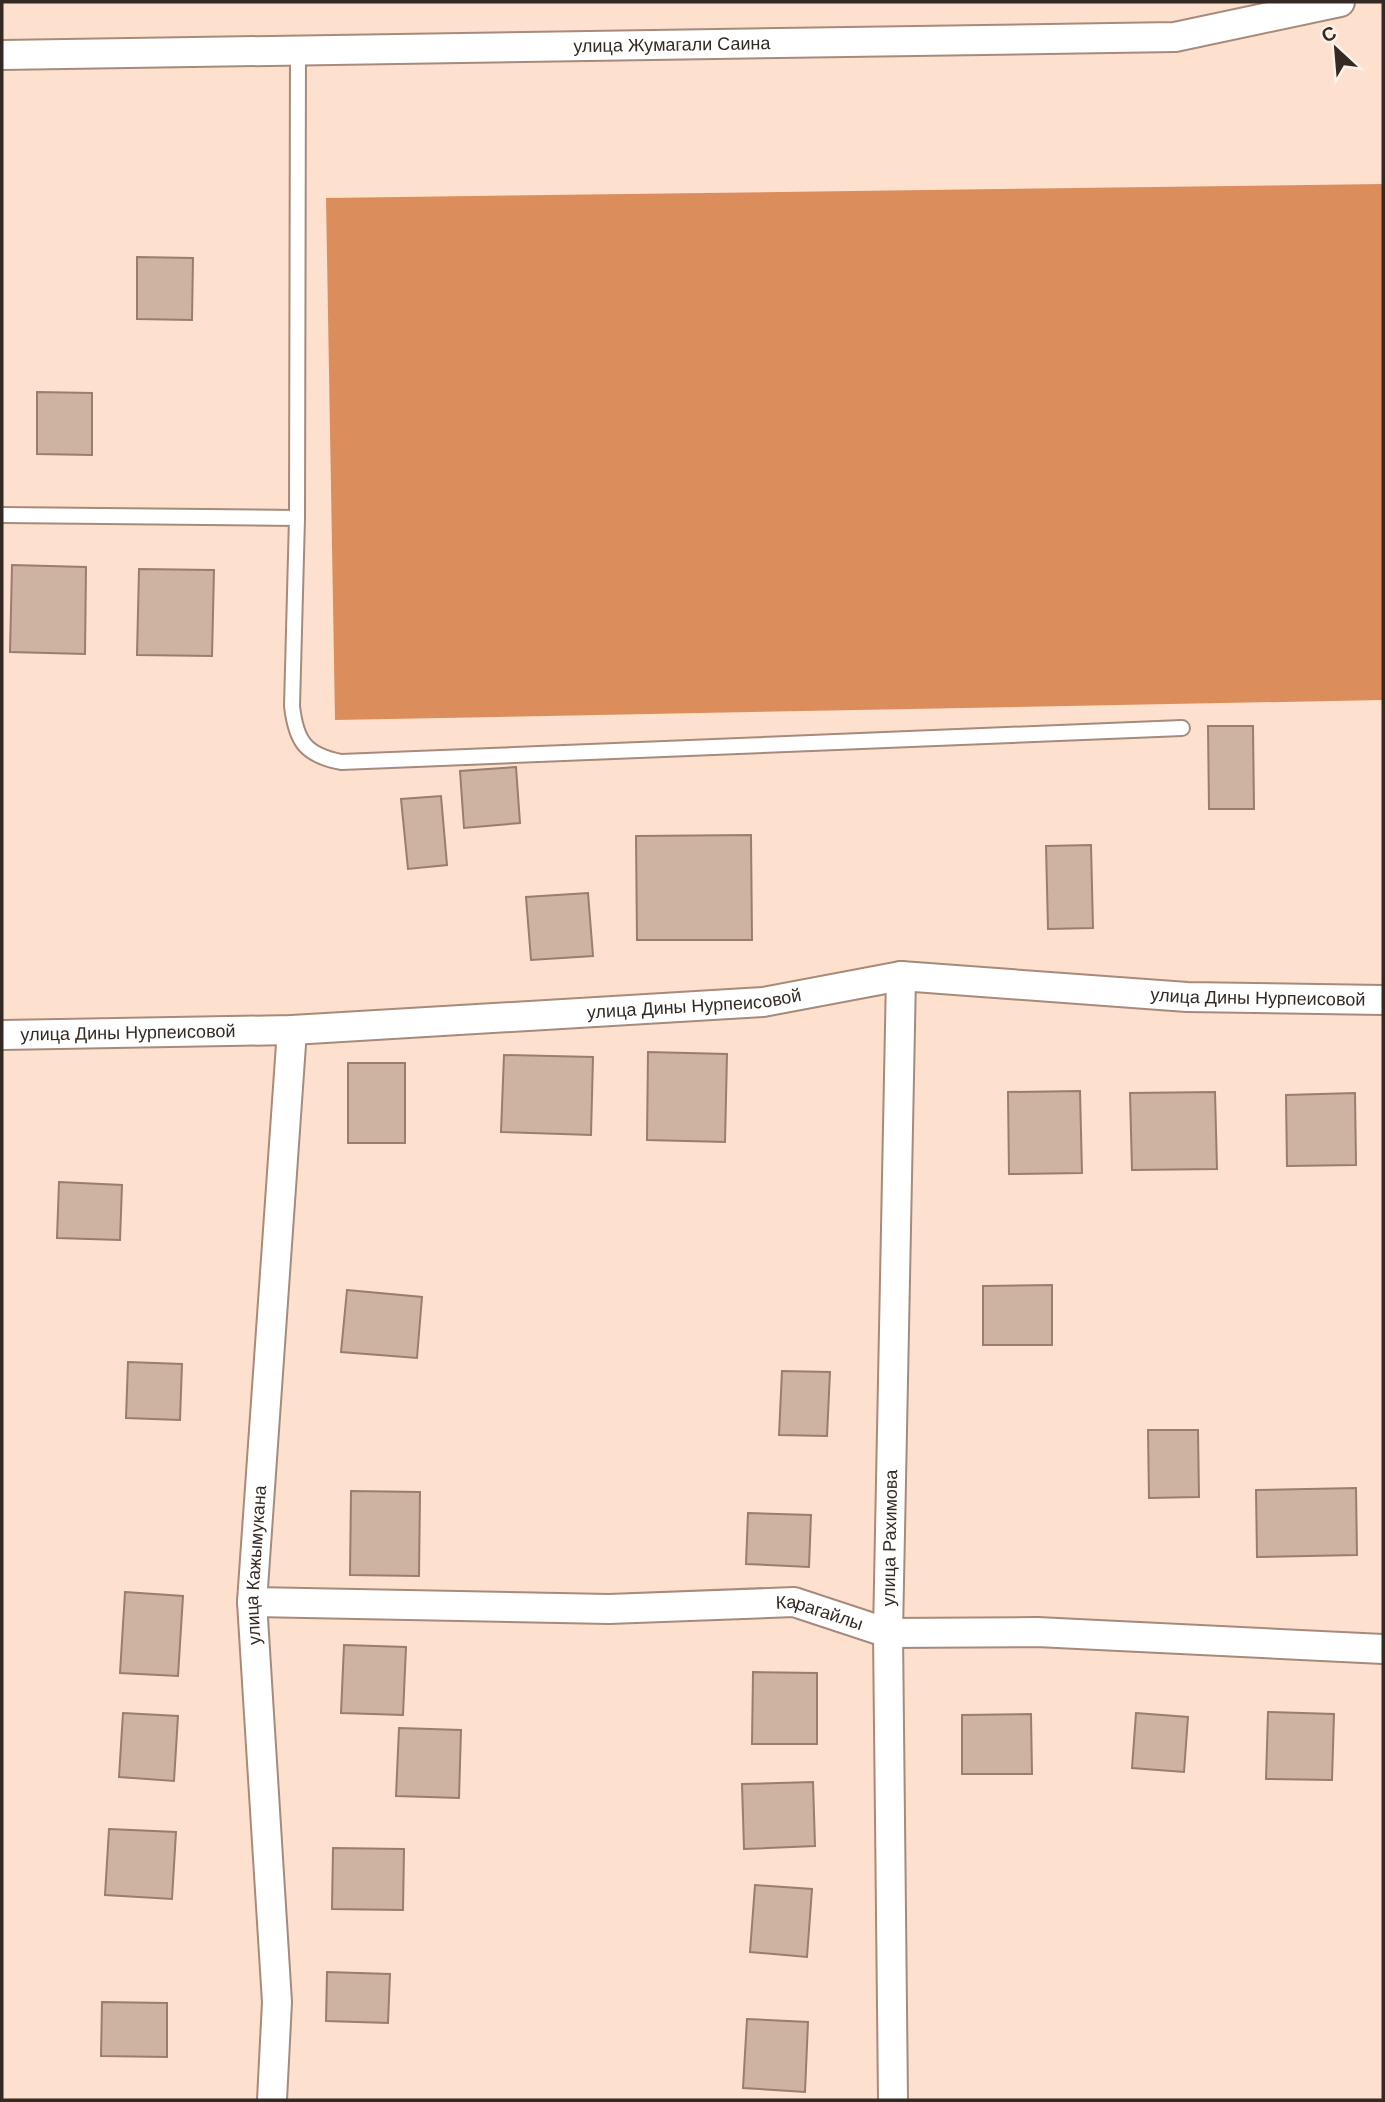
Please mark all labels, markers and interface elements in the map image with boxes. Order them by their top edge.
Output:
north arrow [1301,14,1371,84]
text: С [1318,22,1340,47]
street label: улица Жумагали Саина [573,33,772,56]
street label: улица Дины Нурпеисовой [1150,984,1366,1010]
street label: улица Дины Нурпеисовой [586,985,803,1022]
street label: улица Дины Нурпеисовой [20,1021,236,1045]
street label: улица Рахимова [879,1468,901,1607]
street label: улица Кажымукана [242,1484,270,1645]
street label: Карагайлы [775,1592,865,1634]

